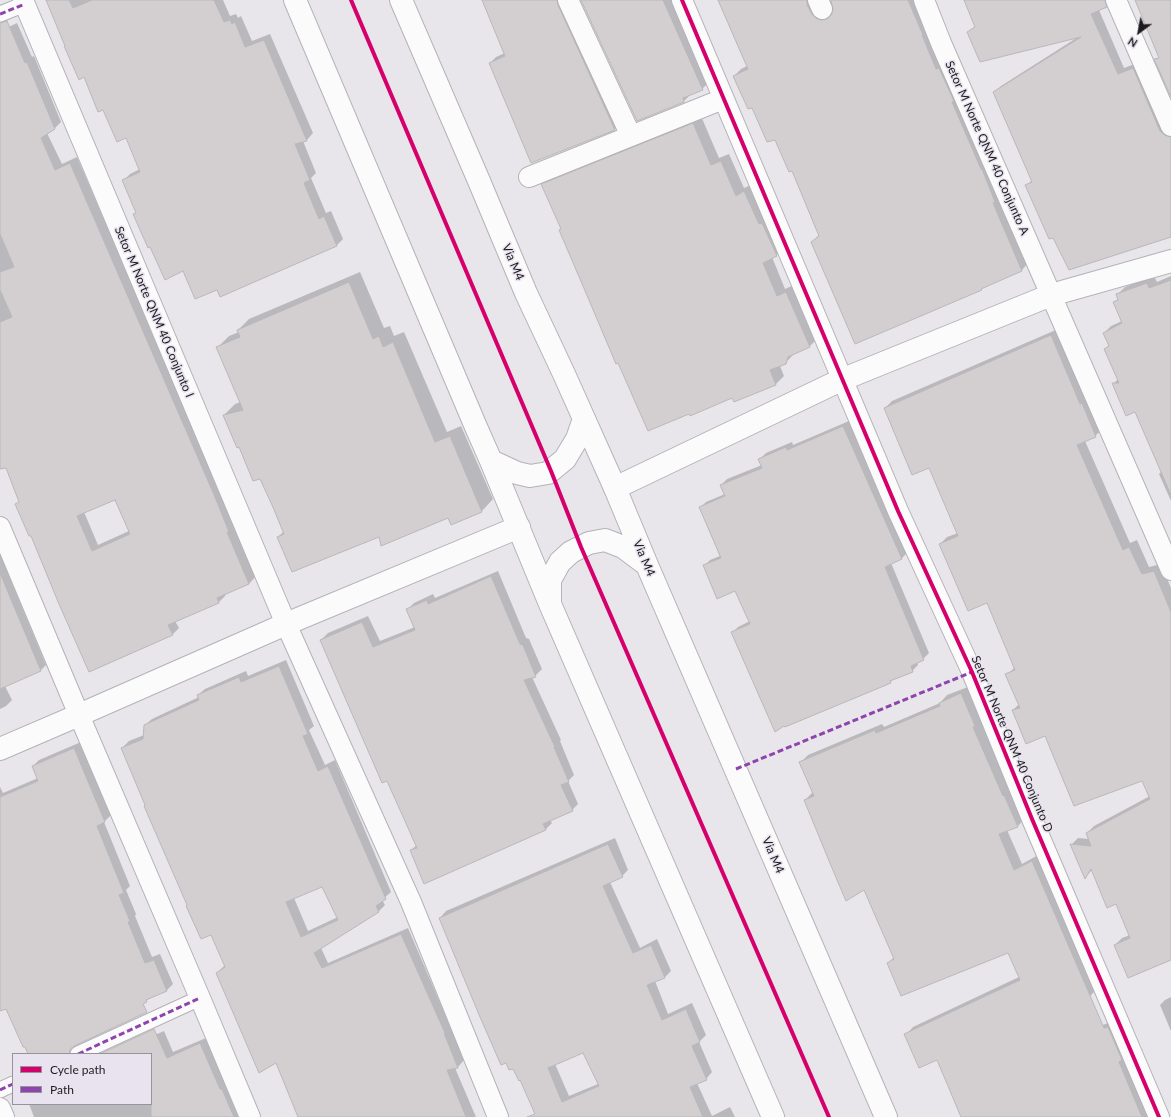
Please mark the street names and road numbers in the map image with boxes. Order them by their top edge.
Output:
street label: Setor M Norte QNM 40 Conjunto A [942,59,1032,237]
street label: Setor M Norte QNM 40 Conjunto I [111,224,197,400]
street label: Via M4 [499,242,527,282]
street label: Via M4 [630,538,658,578]
street label: Setor M Norte QNM 40 Conjunto D [968,654,1056,834]
street label: Via M4 [759,835,787,875]

